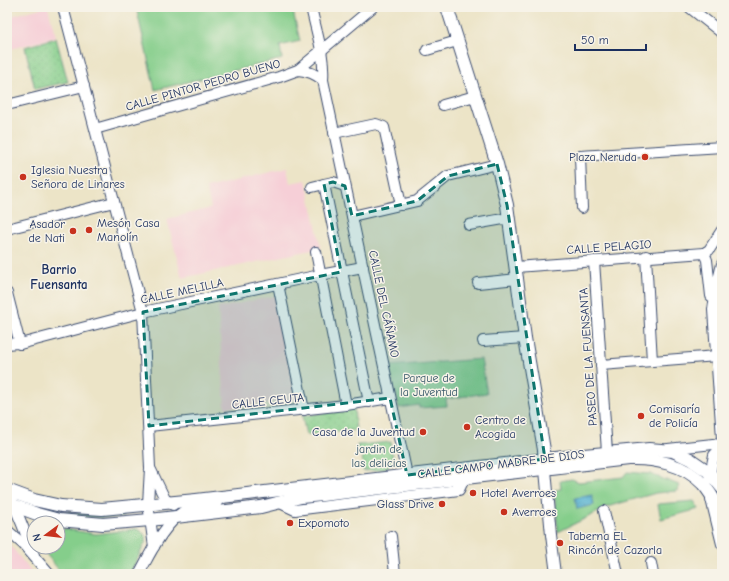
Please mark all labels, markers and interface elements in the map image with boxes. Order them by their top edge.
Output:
scale bar [575,26,646,52]
text: 50 m [581,33,609,47]
street label: CALLE PINTOR PEDRO BUENO [124,56,282,114]
place label: Plaza Neruda [569,150,637,164]
marker: Plaza Neruda [640,152,650,162]
place label: Iglesia Nuestra Señora de Linares [31,163,125,191]
marker: Iglesia Nuestra Señora de Linares [18,172,28,182]
place label: Mesón Casa Manolín [97,216,160,244]
place label: Asador de Nati [28,217,65,245]
marker: Mesón Casa Manolín [84,225,94,235]
marker: Asador de Nati [68,226,78,236]
street label: CALLE PELAGIO [566,237,652,257]
street label: CALLE DEL CÁÑAMO [366,249,402,359]
district label: Barrio Fuensanta [30,262,88,292]
street label: CALLE MELILLA [139,275,225,307]
street label: PASEO DE LA FUENSANTA [576,287,600,427]
park label: Parque de la Juventud [400,371,458,399]
street label: CALLE CEUTA [231,390,305,412]
place label: Comisaría de Policía [649,402,700,430]
marker: Comisaría de Policía [636,411,646,421]
place label: Centro de Acogida [475,413,526,441]
marker: Centro de Acogida [462,422,472,432]
place label: Casa de la Juventud [312,425,415,439]
marker: Casa de la Juventud [418,427,428,437]
park label: jardin de las delicias [351,442,407,470]
street label: CALLE CAMPO MADRE DE DIOS [417,447,586,481]
place label: Hotel Averroes [481,486,556,500]
marker: Hotel Averroes [468,488,478,498]
place label: Glass Drive [377,497,434,511]
marker: Glass Drive [437,499,447,509]
place label: Averroes [512,505,556,519]
marker: Averroes [499,507,509,517]
north arrow [26,515,66,555]
place label: Expomoto [298,516,349,530]
marker: Expomoto [285,518,295,528]
place label: Taberna EL Rincón de Cazorla [568,529,662,557]
text: N [30,532,44,543]
marker: Taberna EL Rincón de Cazorla [555,538,565,548]

